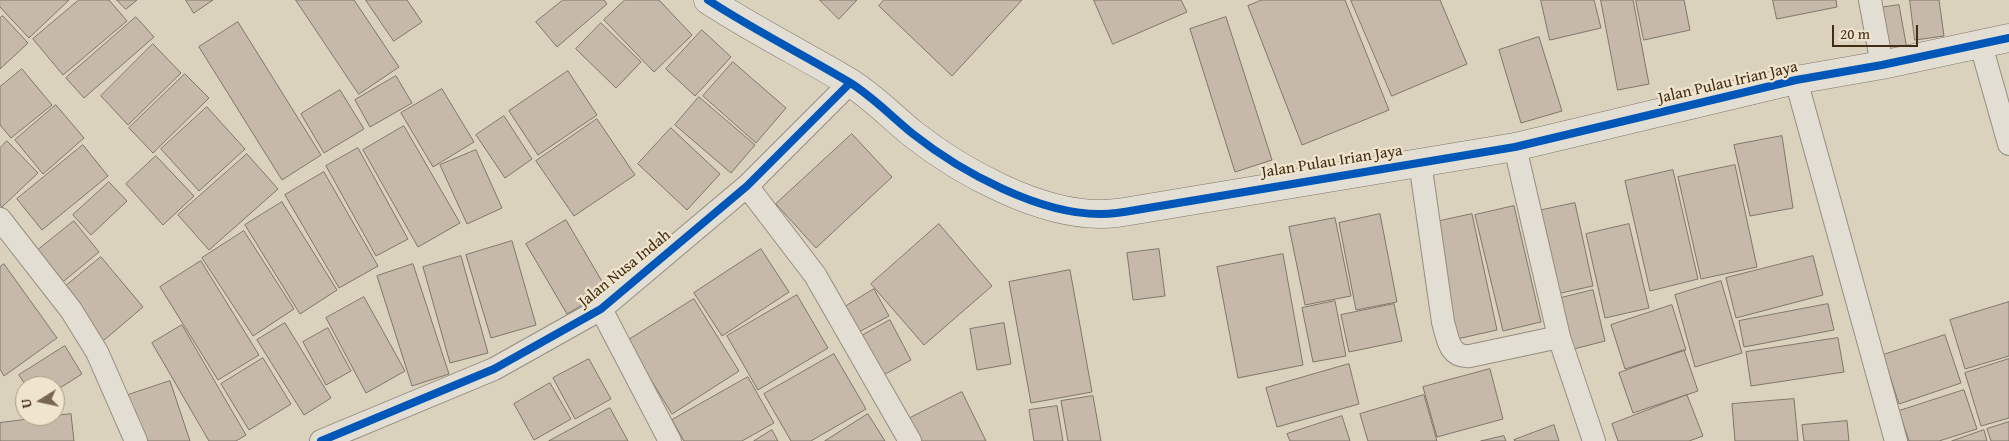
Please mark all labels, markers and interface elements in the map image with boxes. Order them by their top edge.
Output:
scale bar [1834,15,1920,47]
text: 20 m [1840,23,1870,44]
street label: Jalan Pulau Irian Jaya [1656,58,1800,108]
street label: Jalan Pulau Irian Jaya [1260,141,1404,183]
street label: Jalan Nusa Indah [575,226,675,312]
north arrow [15,376,65,426]
text: U [16,397,37,410]

